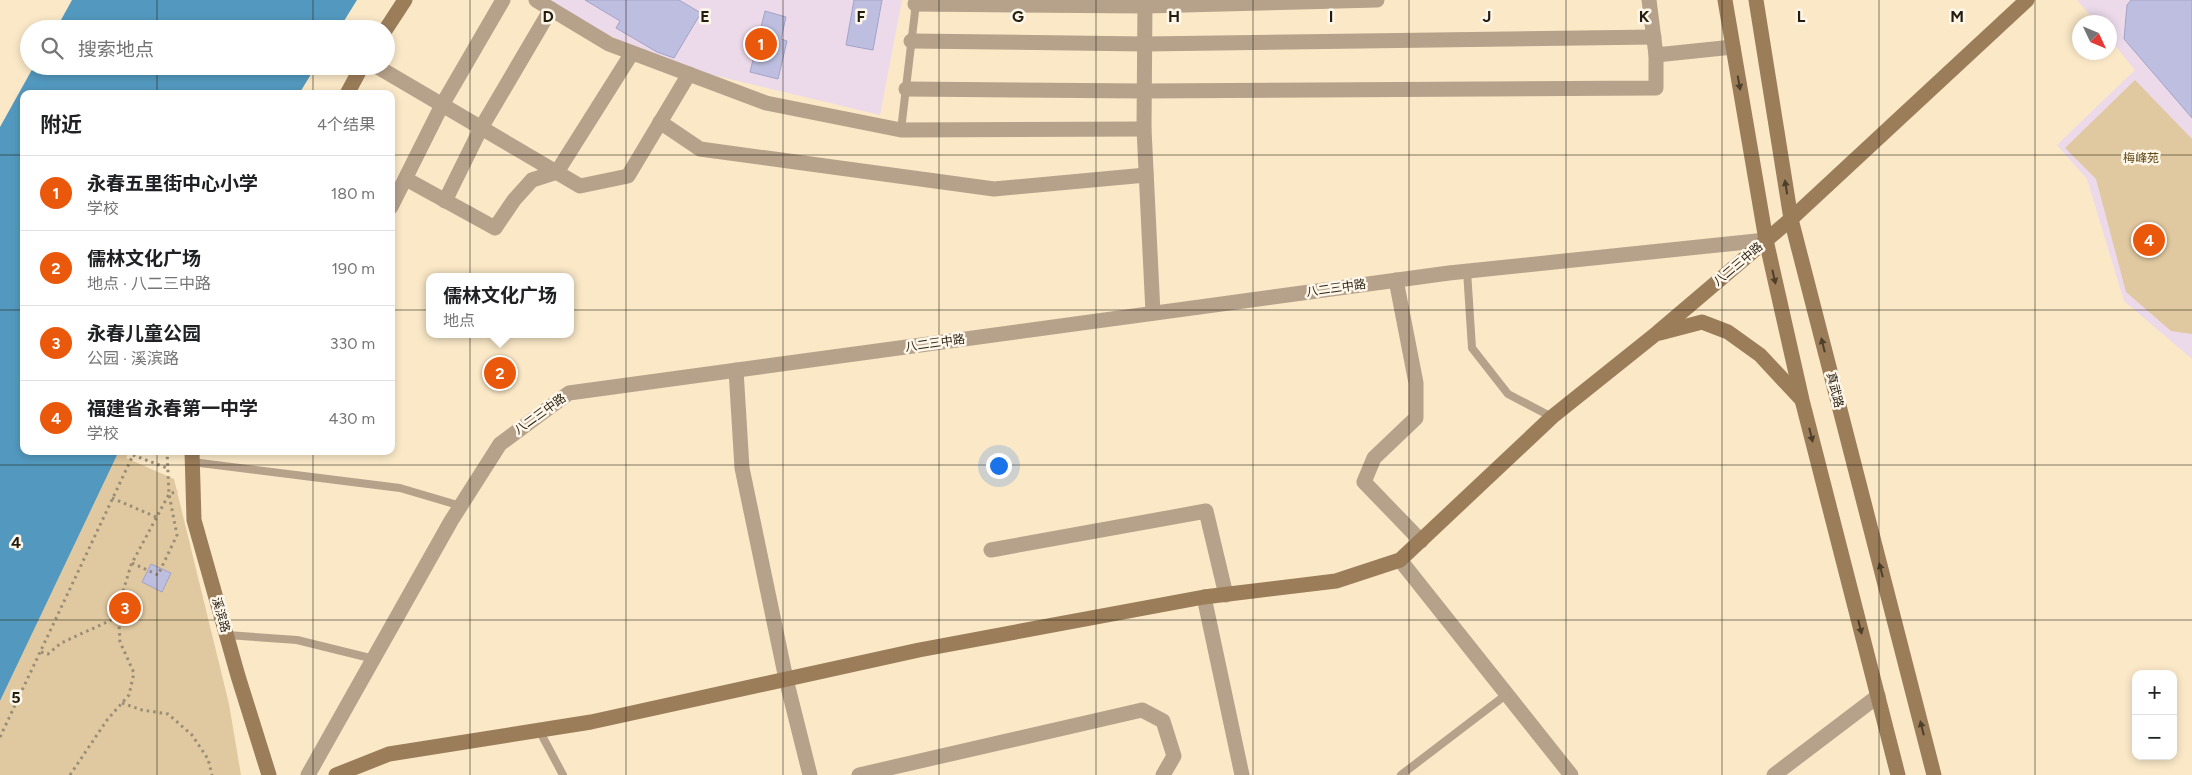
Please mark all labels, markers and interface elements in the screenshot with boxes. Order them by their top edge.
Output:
text: D [542,7,554,26]
text: E [700,7,710,26]
text: F [857,7,866,26]
text: G [1012,7,1024,26]
text: H [1168,7,1180,26]
text: I [1329,7,1333,26]
text: J [1483,7,1491,26]
text: K [1639,7,1650,26]
text: L [1797,7,1806,26]
text: M [1950,7,1964,26]
north arrow [2072,15,2117,60]
search box [20,20,395,75]
pin: 1 [745,25,777,63]
icon: search [38,34,66,62]
text: 搜索地点 [78,38,154,61]
one-way arrow [1736,75,1744,91]
text: 附近 [40,112,82,137]
text: 4个结果 [317,115,375,134]
park label: 梅峰苑 [2123,151,2159,165]
text: 永春五里街中心小学 [87,172,258,195]
one-way arrow [1781,179,1789,195]
text: 1 [53,184,59,203]
text: 180 m [331,184,375,203]
text: 学校 [87,199,119,218]
pin: 4 [2133,221,2165,259]
street label: 八二三中路 [1711,239,1765,289]
text: 儒林文化广场 [87,247,201,270]
text: 2 [51,259,61,278]
text: 190 m [332,259,375,278]
one-way arrow [1770,269,1778,285]
popup [426,273,574,338]
text: 地点 · 八二三中路 [87,274,211,293]
street label: 八二三中路 [1305,277,1367,299]
text: 儒林文化广场 [443,284,557,307]
text: 地点 [443,311,475,330]
text: 永春儿童公园 [87,322,201,345]
street label: 八二三中路 [904,332,966,354]
text: 3 [52,334,60,353]
text: 330 m [330,334,375,353]
one-way arrow [1819,338,1827,353]
text: 公园 · 溪滨路 [87,349,179,368]
pin: 2 [484,354,516,392]
street label: 真武路 [1824,371,1846,409]
street label: 八二三中路 [512,391,568,437]
text: 福建省永春第一中学 [87,397,258,420]
text: 4 [51,409,61,428]
text: 430 m [329,409,375,428]
text: 学校 [87,424,119,443]
one-way arrow [1807,428,1815,443]
your location [986,453,1012,479]
text: 4 [11,533,21,552]
one-way arrow [1877,563,1885,578]
pin: 3 [109,589,141,627]
street label: 溪滨路 [209,596,233,634]
one-way arrow [1856,619,1864,634]
map controls [2132,670,2177,760]
button: + [2132,670,2177,715]
text: 5 [11,688,21,707]
button: − [2132,715,2177,760]
one-way arrow [1918,720,1926,735]

